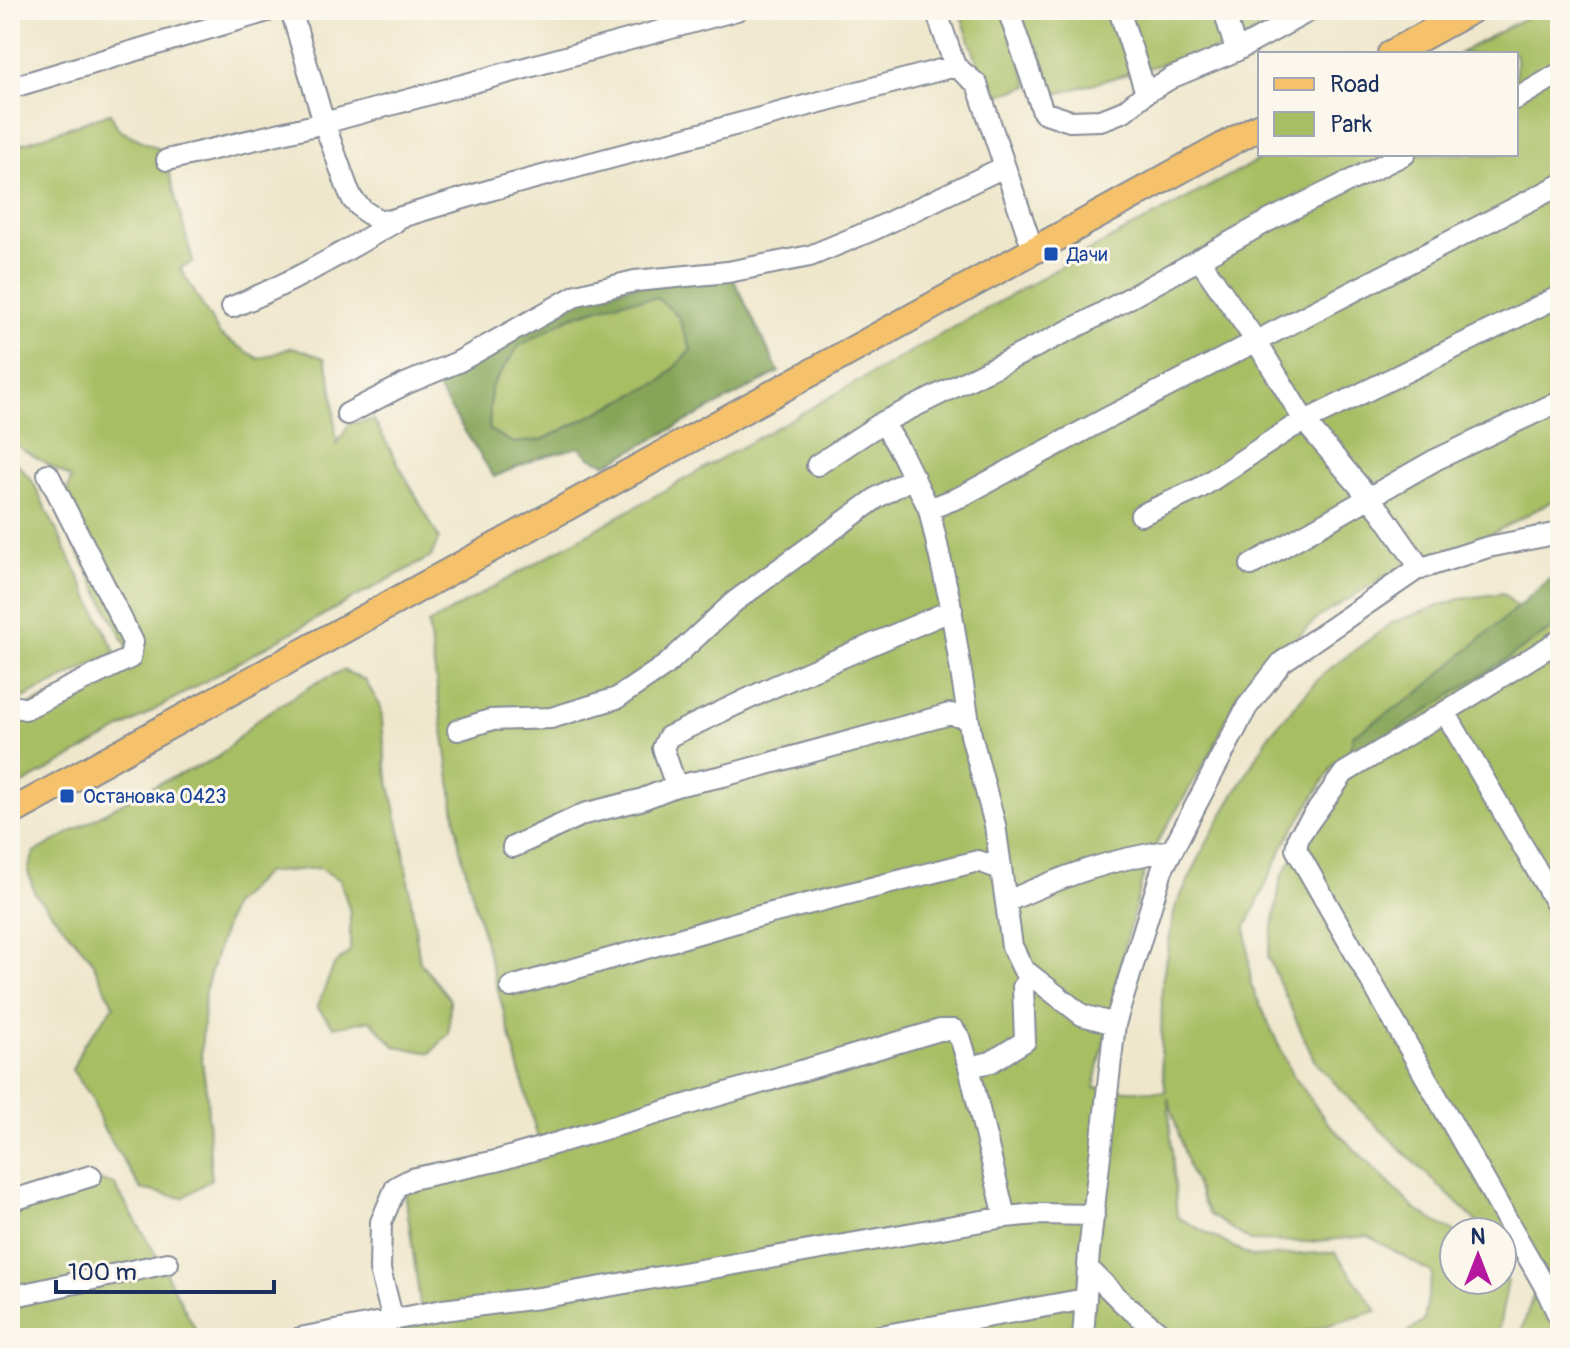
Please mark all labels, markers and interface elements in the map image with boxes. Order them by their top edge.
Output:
legend [1258,52,1518,156]
text: Road [1330,70,1380,99]
text: Park [1330,110,1372,139]
place label: Дачи [1066,242,1107,267]
marker: Дачи [1042,245,1060,263]
place label: Остановка 0423 [83,784,226,809]
marker: Остановка 0423 [58,787,76,805]
north arrow [1438,1216,1518,1296]
text: N [1471,1223,1486,1251]
scale bar [56,1244,274,1294]
text: 100 m [68,1258,137,1287]

